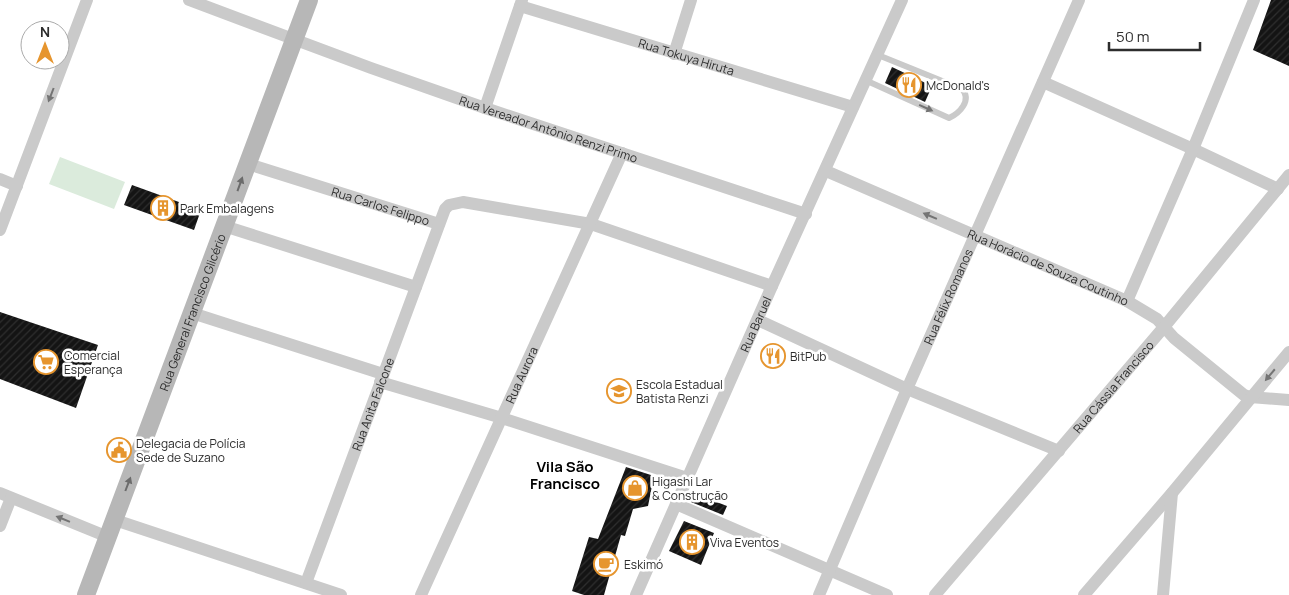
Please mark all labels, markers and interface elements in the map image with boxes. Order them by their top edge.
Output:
north arrow [20,20,70,70]
scale bar [1109,20,1200,52]
text: N [40,22,50,41]
text: 50 m [1116,26,1150,47]
street label: Rua Tokuya Hiruta [637,34,737,79]
restaurant icon: McDonald's [896,72,922,98]
place label: McDonald's [926,77,990,94]
one-way arrow [47,88,55,103]
street label: Rua Vereador Antônio Renzi Primo [457,91,640,166]
one-way arrow [919,104,933,112]
one-way arrow [236,176,244,191]
street label: Rua Carlos Felippo [329,182,432,229]
building icon: Park Embalagens [150,195,176,221]
place label: Park Embalagens [180,200,274,217]
one-way arrow [922,212,937,220]
street label: Rua Horácio de Souza Coutinho [965,225,1131,309]
street label: Rua General Francisco Glicério [155,231,229,393]
street label: Rua Félix Romanos [919,246,976,347]
street label: Rua Baruel [736,294,775,355]
street label: Rua Cássia Francisco [1069,337,1157,437]
restaurant icon: BitPub [760,343,786,369]
street label: Rua Aurora [501,344,541,406]
place label: Comercial Esperança [64,347,122,378]
place label: BitPub [790,348,826,365]
supermarket icon: Comercial Esperança [33,349,59,375]
street label: Rua Anita Falcone [347,355,398,453]
one-way arrow [1264,368,1276,380]
place label: Escola Estadual Batista Renzi [636,376,723,407]
school or university icon: Escola Estadual Batista Renzi [606,378,632,404]
place label: Delegacia de Polícia Sede de Suzano [136,435,245,466]
public building icon: Delegacia de Polícia Sede de Suzano [106,437,132,463]
district label: Vila São Francisco [530,456,600,494]
place label: Higashi Lar & Construção [652,473,728,504]
shop icon: Higashi Lar & Construção [622,475,648,501]
one-way arrow [124,476,132,491]
one-way arrow [56,514,70,522]
building icon: Viva Eventos [679,529,705,555]
place label: Viva Eventos [710,534,779,551]
cafe icon: Eskimó [593,551,619,577]
place label: Eskimó [624,556,663,573]

